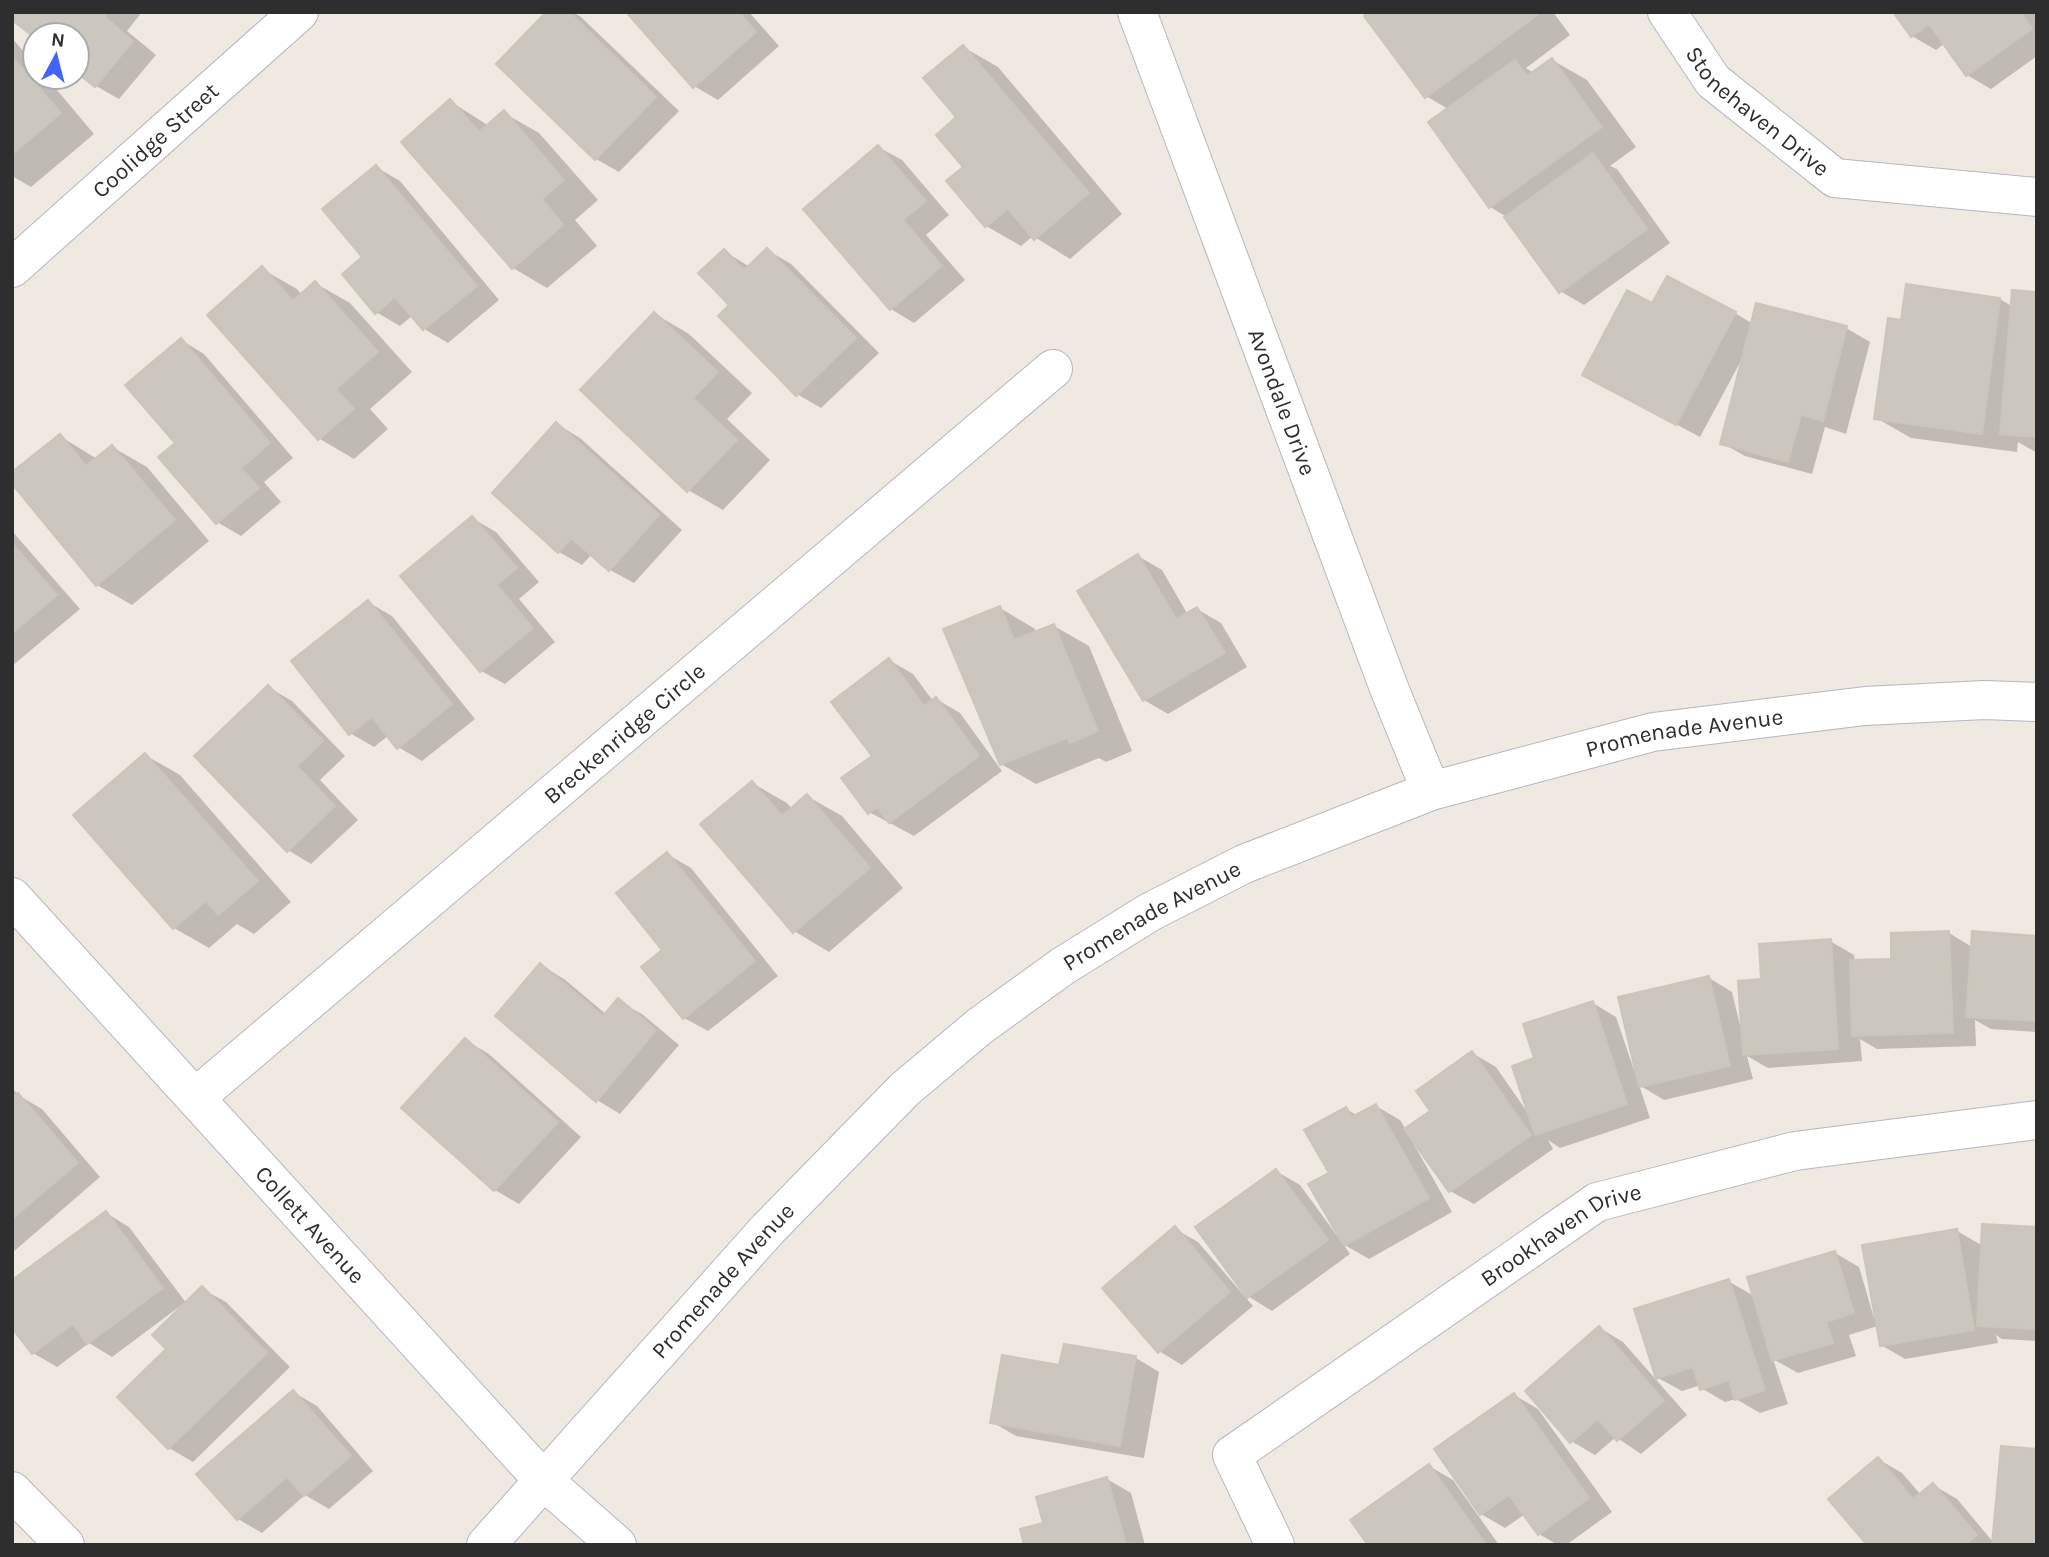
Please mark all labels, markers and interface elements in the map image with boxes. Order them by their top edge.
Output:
north arrow [21,21,91,91]
text: N [50,28,66,52]
street label: Stonehaven Drive [1680,41,1835,182]
street label: Coolidge Street [87,77,224,204]
street label: Avondale Drive [1242,325,1321,479]
street label: Breckenridge Circle [538,657,711,810]
street label: Promenade Avenue [1583,703,1785,763]
street label: Promenade Avenue [1058,855,1245,977]
street label: Collett Avenue [249,1160,370,1289]
street label: Brookhaven Drive [1476,1178,1644,1293]
street label: Promenade Avenue [646,1197,800,1364]

